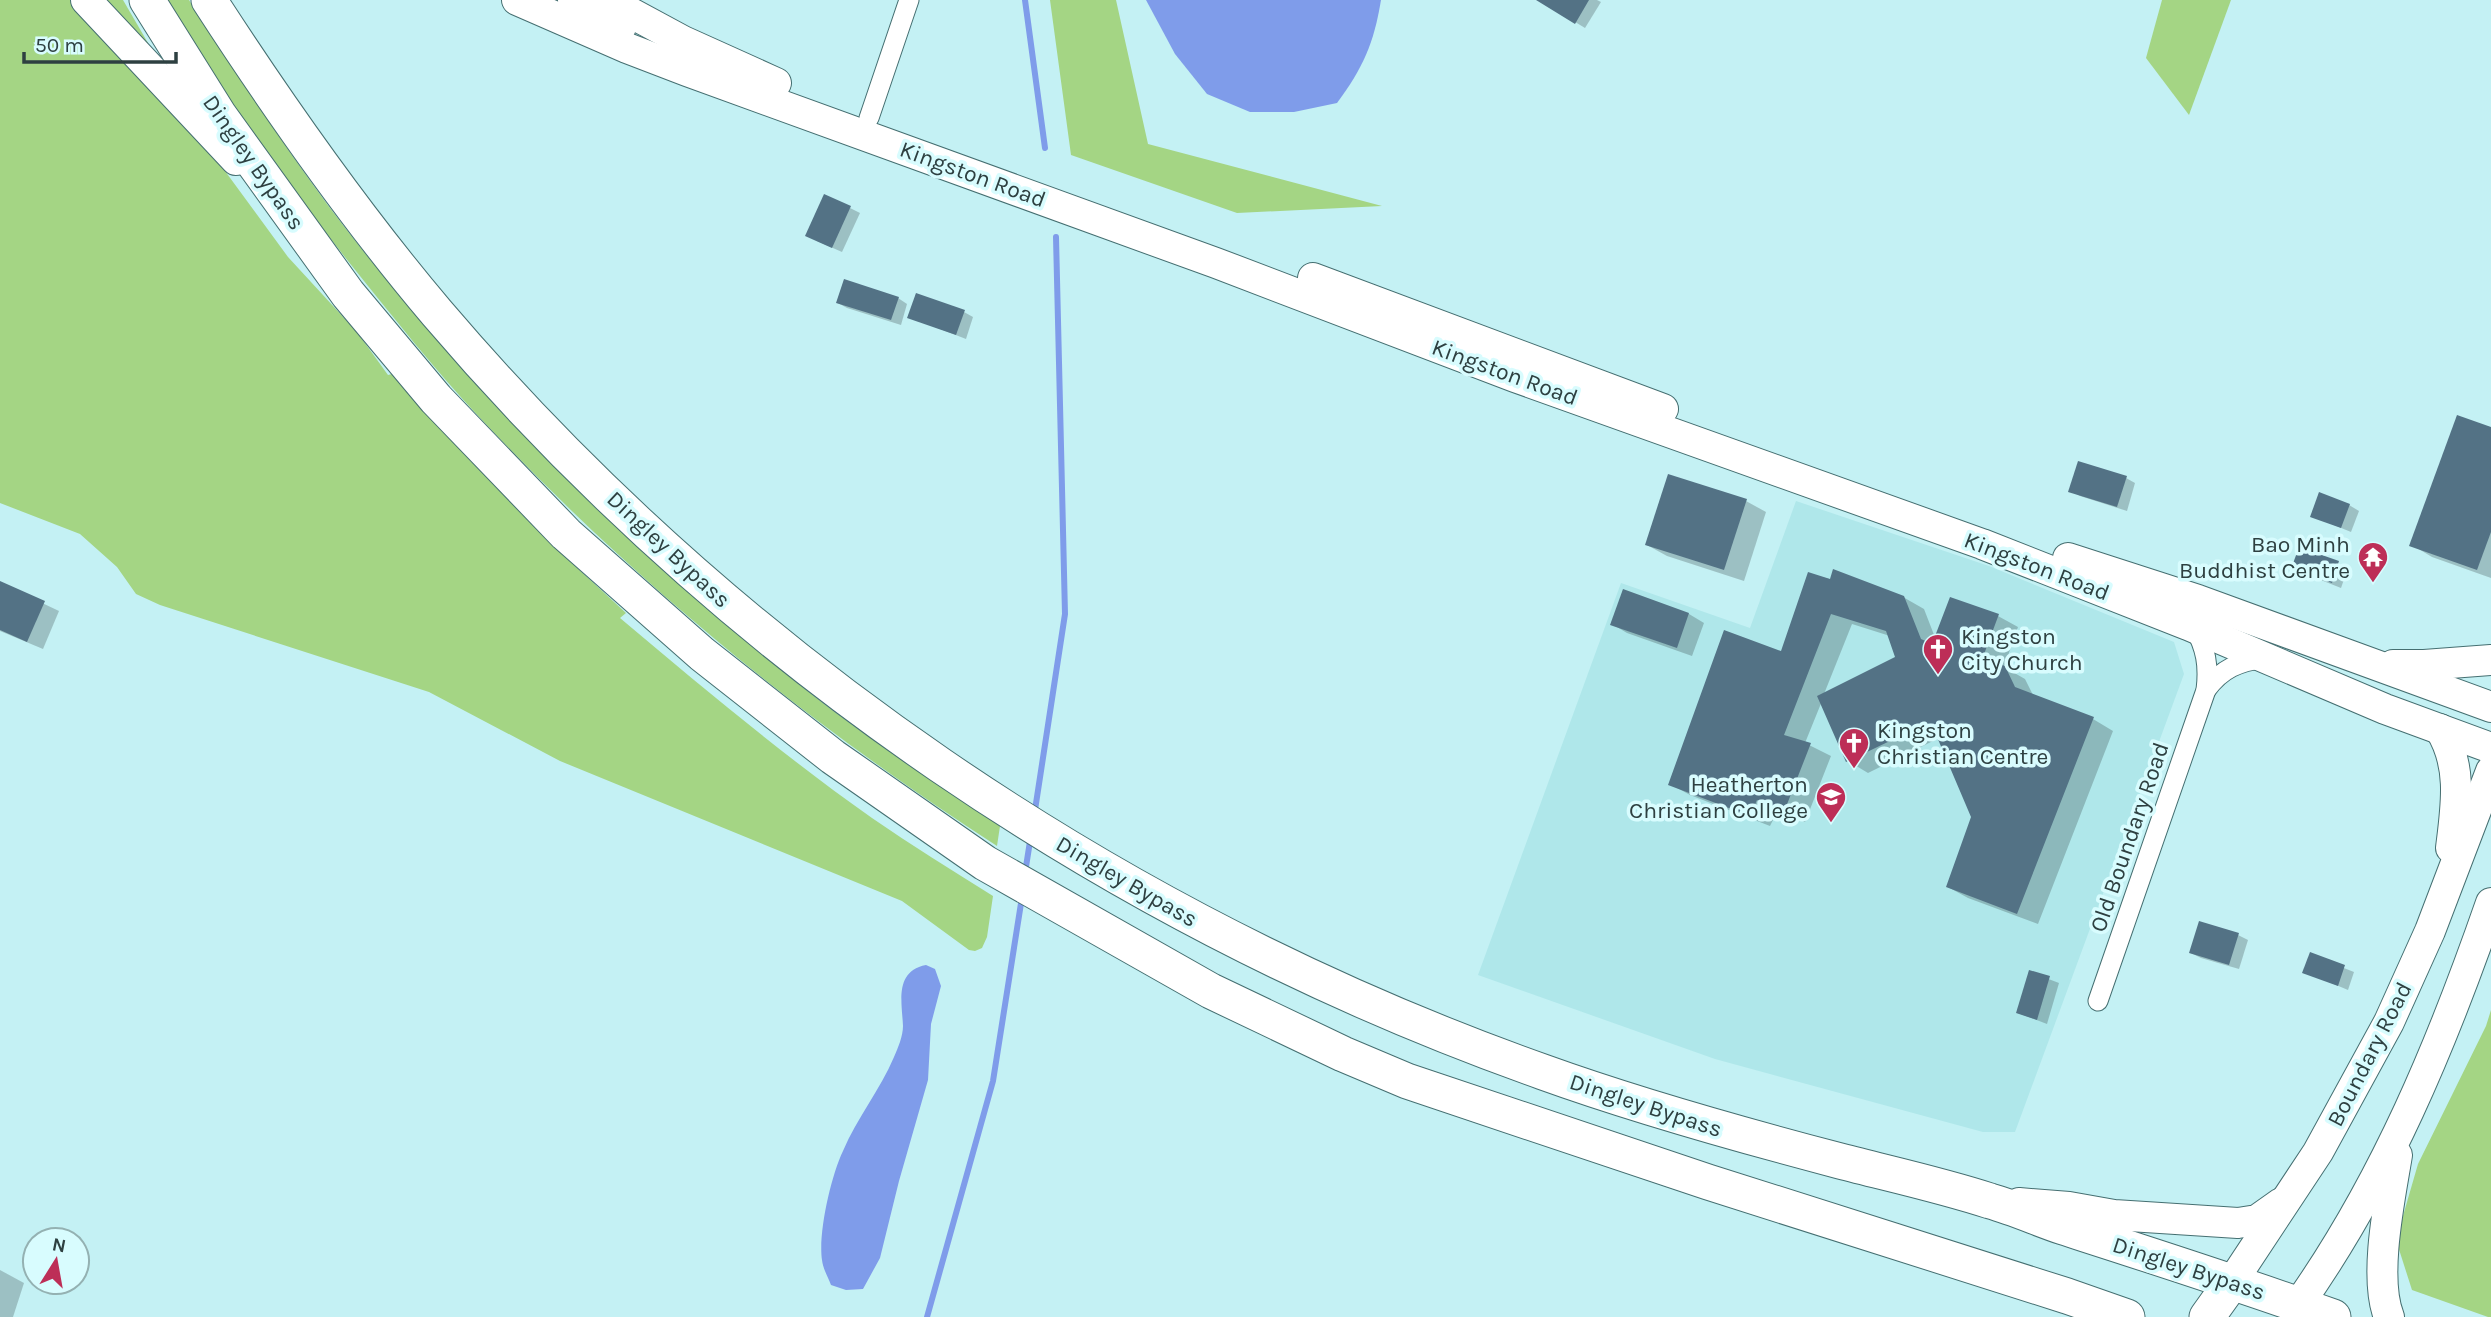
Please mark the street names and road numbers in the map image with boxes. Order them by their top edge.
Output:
street label: Dingley Bypass [197,90,310,235]
street label: Kingston Road [896,136,1049,213]
street label: Kingston Road [1428,334,1581,411]
street label: Dingley Bypass [601,485,736,613]
street label: Kingston Road [1960,526,2113,607]
street label: Old Boundary Road [2084,739,2175,936]
street label: Dingley Bypass [1051,830,1202,933]
street label: Boundary Road [2321,978,2417,1131]
street label: Dingley Bypass [1566,1068,1725,1143]
street label: Dingley Bypass [2109,1231,2268,1306]

